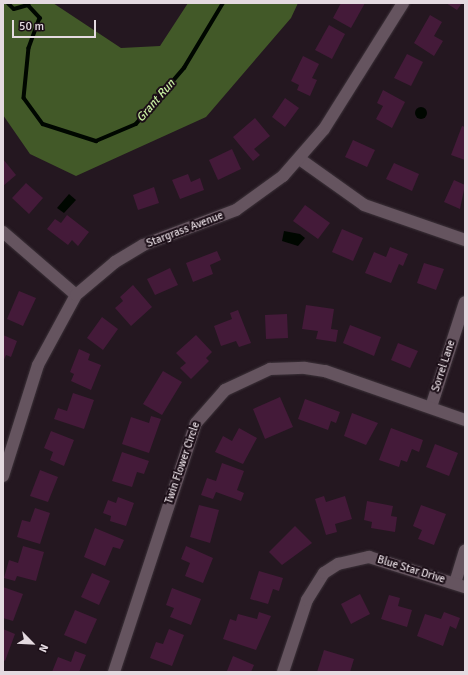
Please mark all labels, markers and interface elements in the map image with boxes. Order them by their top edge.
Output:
scale bar [14,12,98,38]
text: 50 m [19,19,44,34]
water label: Grant Run [134,77,178,125]
street label: Stargrass Avenue [145,209,225,251]
street label: Sorrel Lane [429,338,459,394]
street label: Twin Flower Circle [163,420,203,506]
street label: Blue Star Drive [375,553,447,587]
north arrow [12,623,52,663]
text: N [36,642,51,654]

